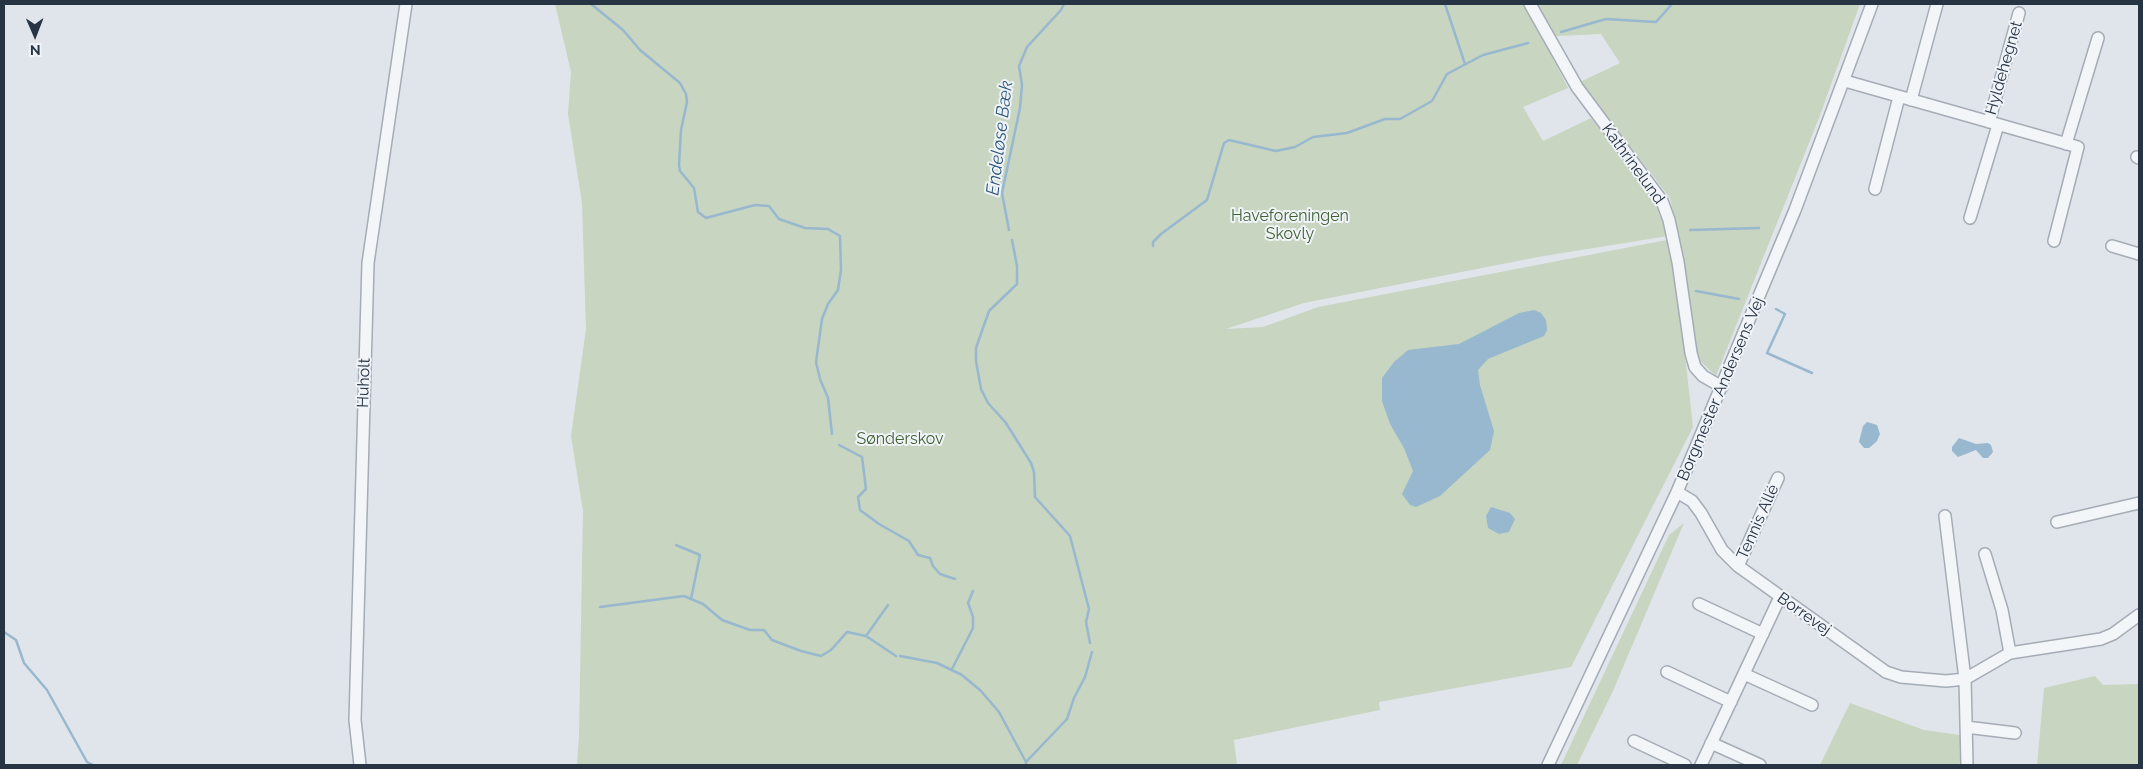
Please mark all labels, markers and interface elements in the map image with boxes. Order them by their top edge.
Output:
north arrow [10,10,60,60]
street label: Hyldehegnet [1981,19,2027,117]
text: N [30,42,41,58]
water label: Endeløse Bæk [982,79,1018,197]
street label: Kathrinelund [1597,120,1669,208]
park label: Haveforeningen Skovly [1231,206,1349,244]
street label: Borgmester Andersens Vej [1674,294,1768,484]
street label: Huholt [354,358,374,408]
park label: Sønderskov [856,429,944,449]
street label: Tennis Allé [1733,481,1783,563]
street label: Borrevej [1773,588,1835,640]

